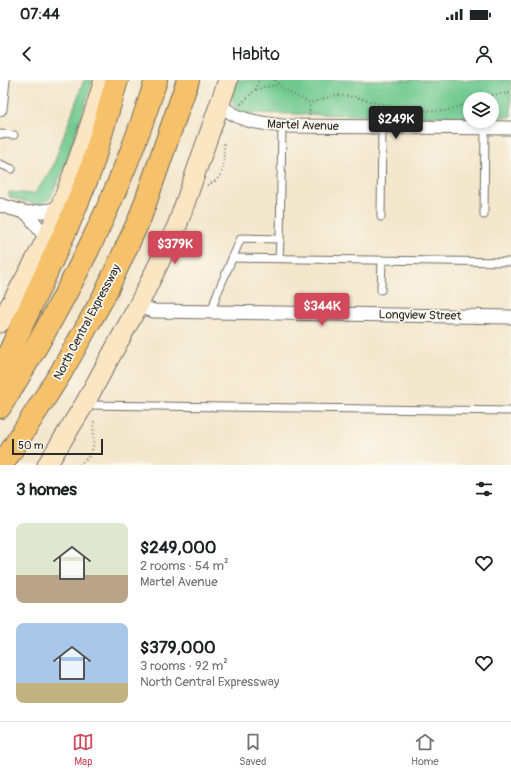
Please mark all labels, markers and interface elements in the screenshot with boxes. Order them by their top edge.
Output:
text: 07:44 [20,5,60,24]
icon: back [16,43,38,65]
text: Habito [231,43,280,66]
icon: person [473,43,495,65]
map controls [463,92,499,128]
button: layers [463,92,499,128]
pin: $249K [368,106,424,140]
text: $249K [378,111,414,127]
street label: Martel Avenue [267,117,339,134]
pin: $379K [147,231,203,265]
text: $379K [157,236,193,252]
street label: North Central Expressway [51,262,124,383]
pin: $344K [294,293,350,327]
text: $344K [303,298,341,314]
street label: Longview Street [379,307,462,324]
scale bar [12,437,103,456]
text: 50 m [18,439,44,452]
icon: filters [473,478,495,500]
text: 3 homes [16,479,77,500]
text: $249,000 [140,537,216,558]
icon: home [48,539,96,587]
icon: heart [473,552,495,574]
text: 2 rooms · 54 m² [140,558,228,574]
text: Martel Avenue [140,574,218,590]
text: $379,000 [140,637,216,658]
icon: home [48,639,96,687]
icon: heart [473,652,495,674]
text: 3 rooms · 92 m² [140,658,228,674]
text: North Central Expressway [140,674,279,690]
tab: Map [72,731,94,768]
tab: Saved [239,731,266,768]
tab: Home [411,731,439,768]

